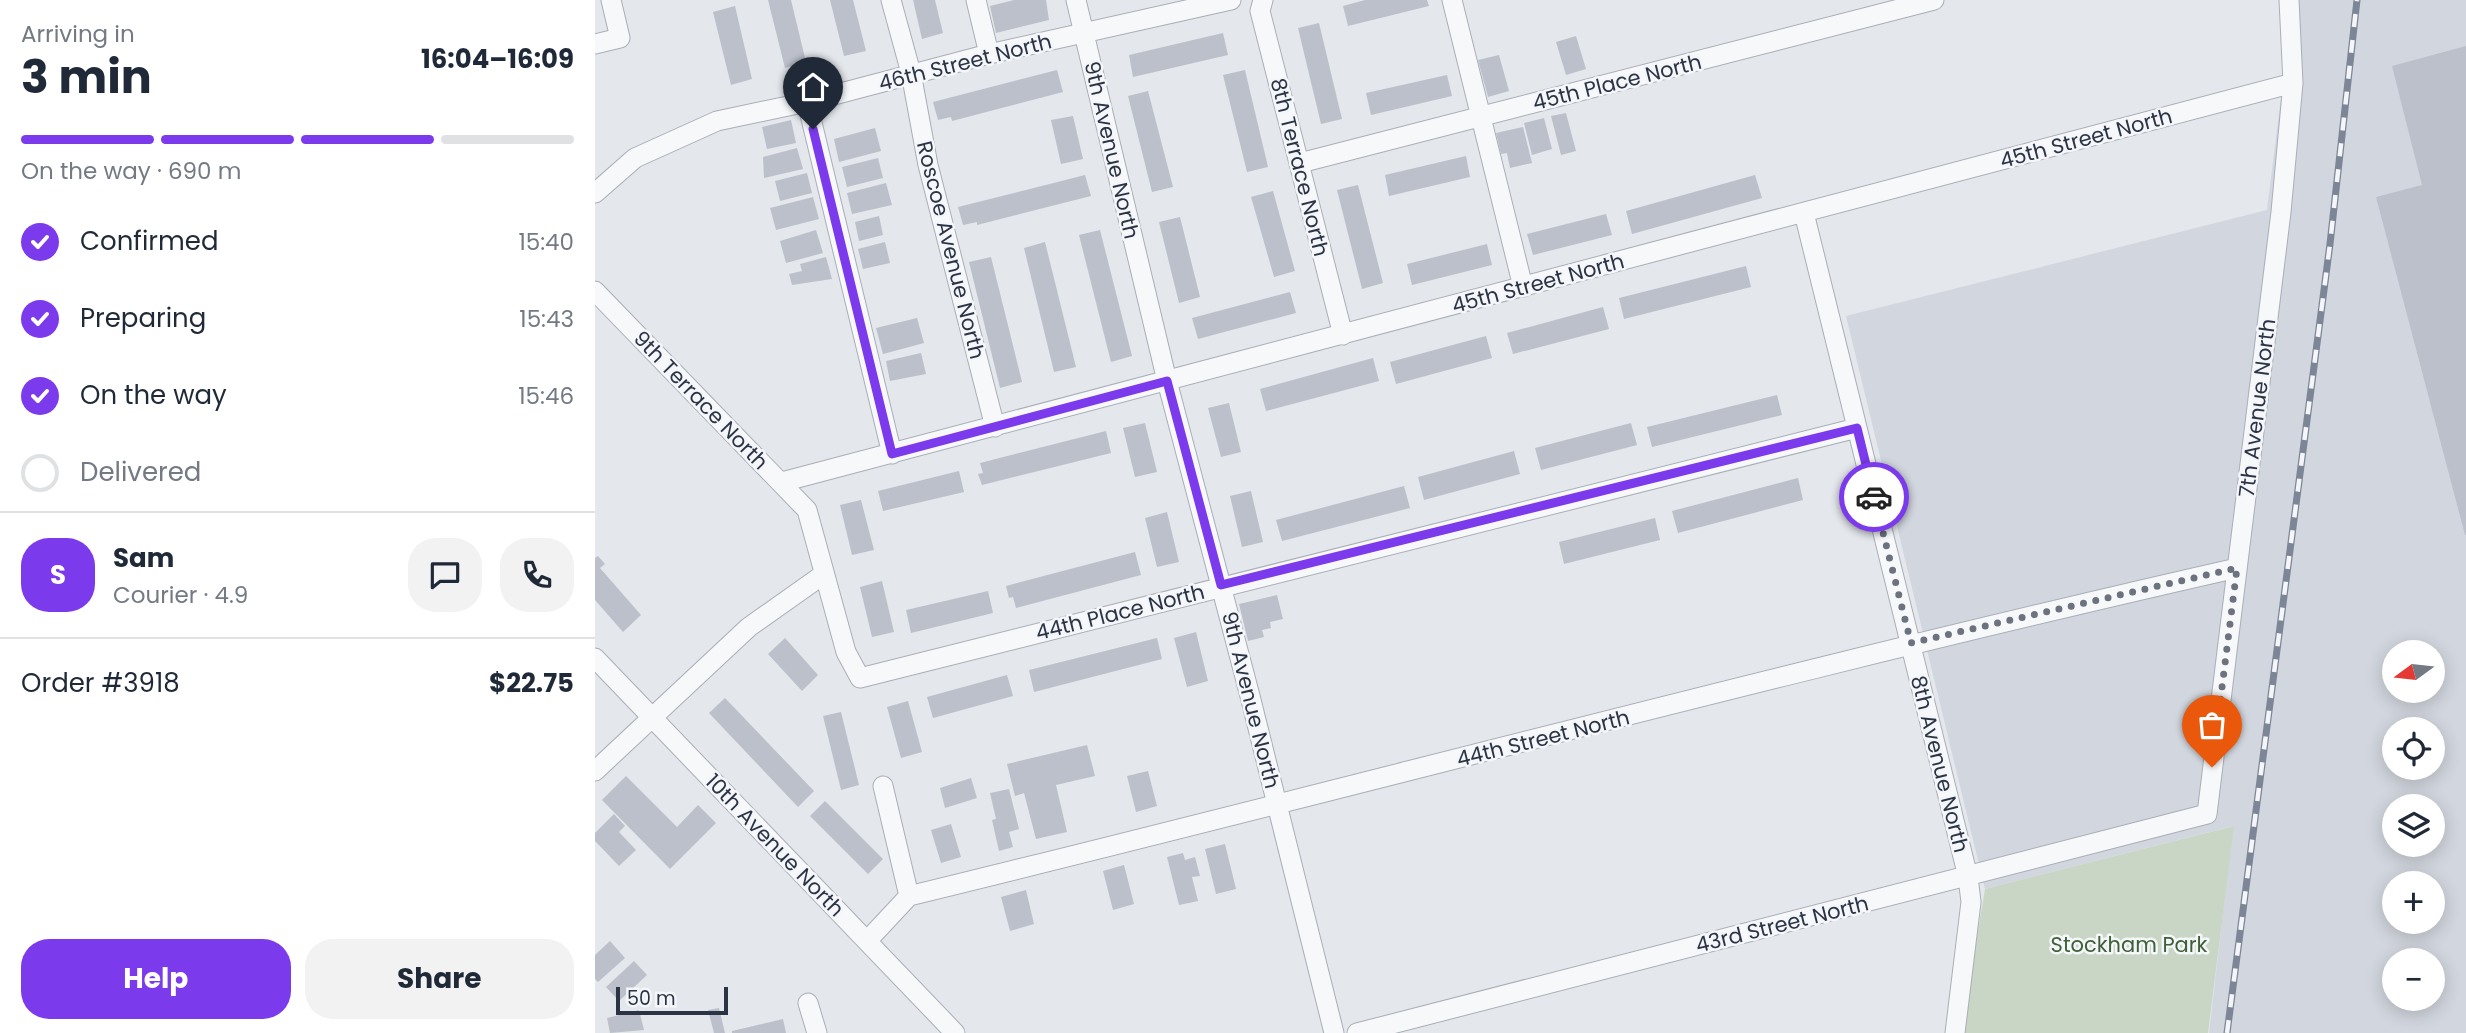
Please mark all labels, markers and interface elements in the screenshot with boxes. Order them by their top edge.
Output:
text: Arriving in [21,18,135,50]
street label: 46th Street North [875,26,1055,98]
text: 16:04–16:09 [421,41,574,77]
text: 3 min [21,45,152,109]
street label: 45th Place North [1530,47,1704,117]
pin [783,57,843,129]
street label: 9th Avenue North [1077,58,1147,242]
icon: home [794,68,832,106]
street label: 8th Terrace North [1264,75,1336,259]
street label: 45th Street North [1997,101,2175,175]
street label: Roscoe Avenue North [910,138,992,362]
text: On the way · 690 m [21,155,241,187]
icon: check [21,223,59,261]
text: Confirmed [80,223,218,259]
text: 15:40 [518,226,574,258]
street label: 45th Street North [1449,246,1627,320]
icon: check [21,300,59,338]
text: Preparing [80,300,206,336]
text: 15:43 [519,303,574,335]
street label: 7th Avenue North [2232,317,2282,499]
street label: 9th Terrace North [627,324,775,476]
icon: check [21,377,59,415]
text: On the way [80,377,227,413]
text: 15:46 [518,380,574,412]
text: Delivered [80,454,201,490]
courier [1839,462,1909,532]
icon: car [1855,478,1893,516]
button: chat [408,538,482,612]
button: phone [500,538,574,612]
text: Sam [113,540,174,576]
text: S [50,557,66,593]
street label: 44th Place North [1033,577,1207,647]
text: Courier · 4.9 [113,579,248,611]
street label: 9th Avenue North [1215,608,1287,792]
north arrow [2382,640,2445,704]
map controls [2382,640,2445,1011]
text: Order #3918 [21,665,180,701]
text: $22.75 [489,665,574,701]
street label: 8th Avenue North [1904,672,1976,856]
pin [2182,695,2242,767]
street label: 44th Street North [1453,702,1633,774]
icon: bag [2193,706,2231,744]
button: locate [2382,717,2445,780]
street label: 10th Avenue North [699,767,851,923]
button: layers [2382,794,2445,857]
button: + [2382,871,2445,934]
street label: 43rd Street North [1692,888,1872,960]
park label: Stockham Park [2051,930,2208,959]
button: Help [21,939,291,1019]
button: Share [305,939,574,1019]
button: − [2382,948,2445,1011]
scale bar [616,984,728,1016]
text: 50 m [627,985,676,1012]

